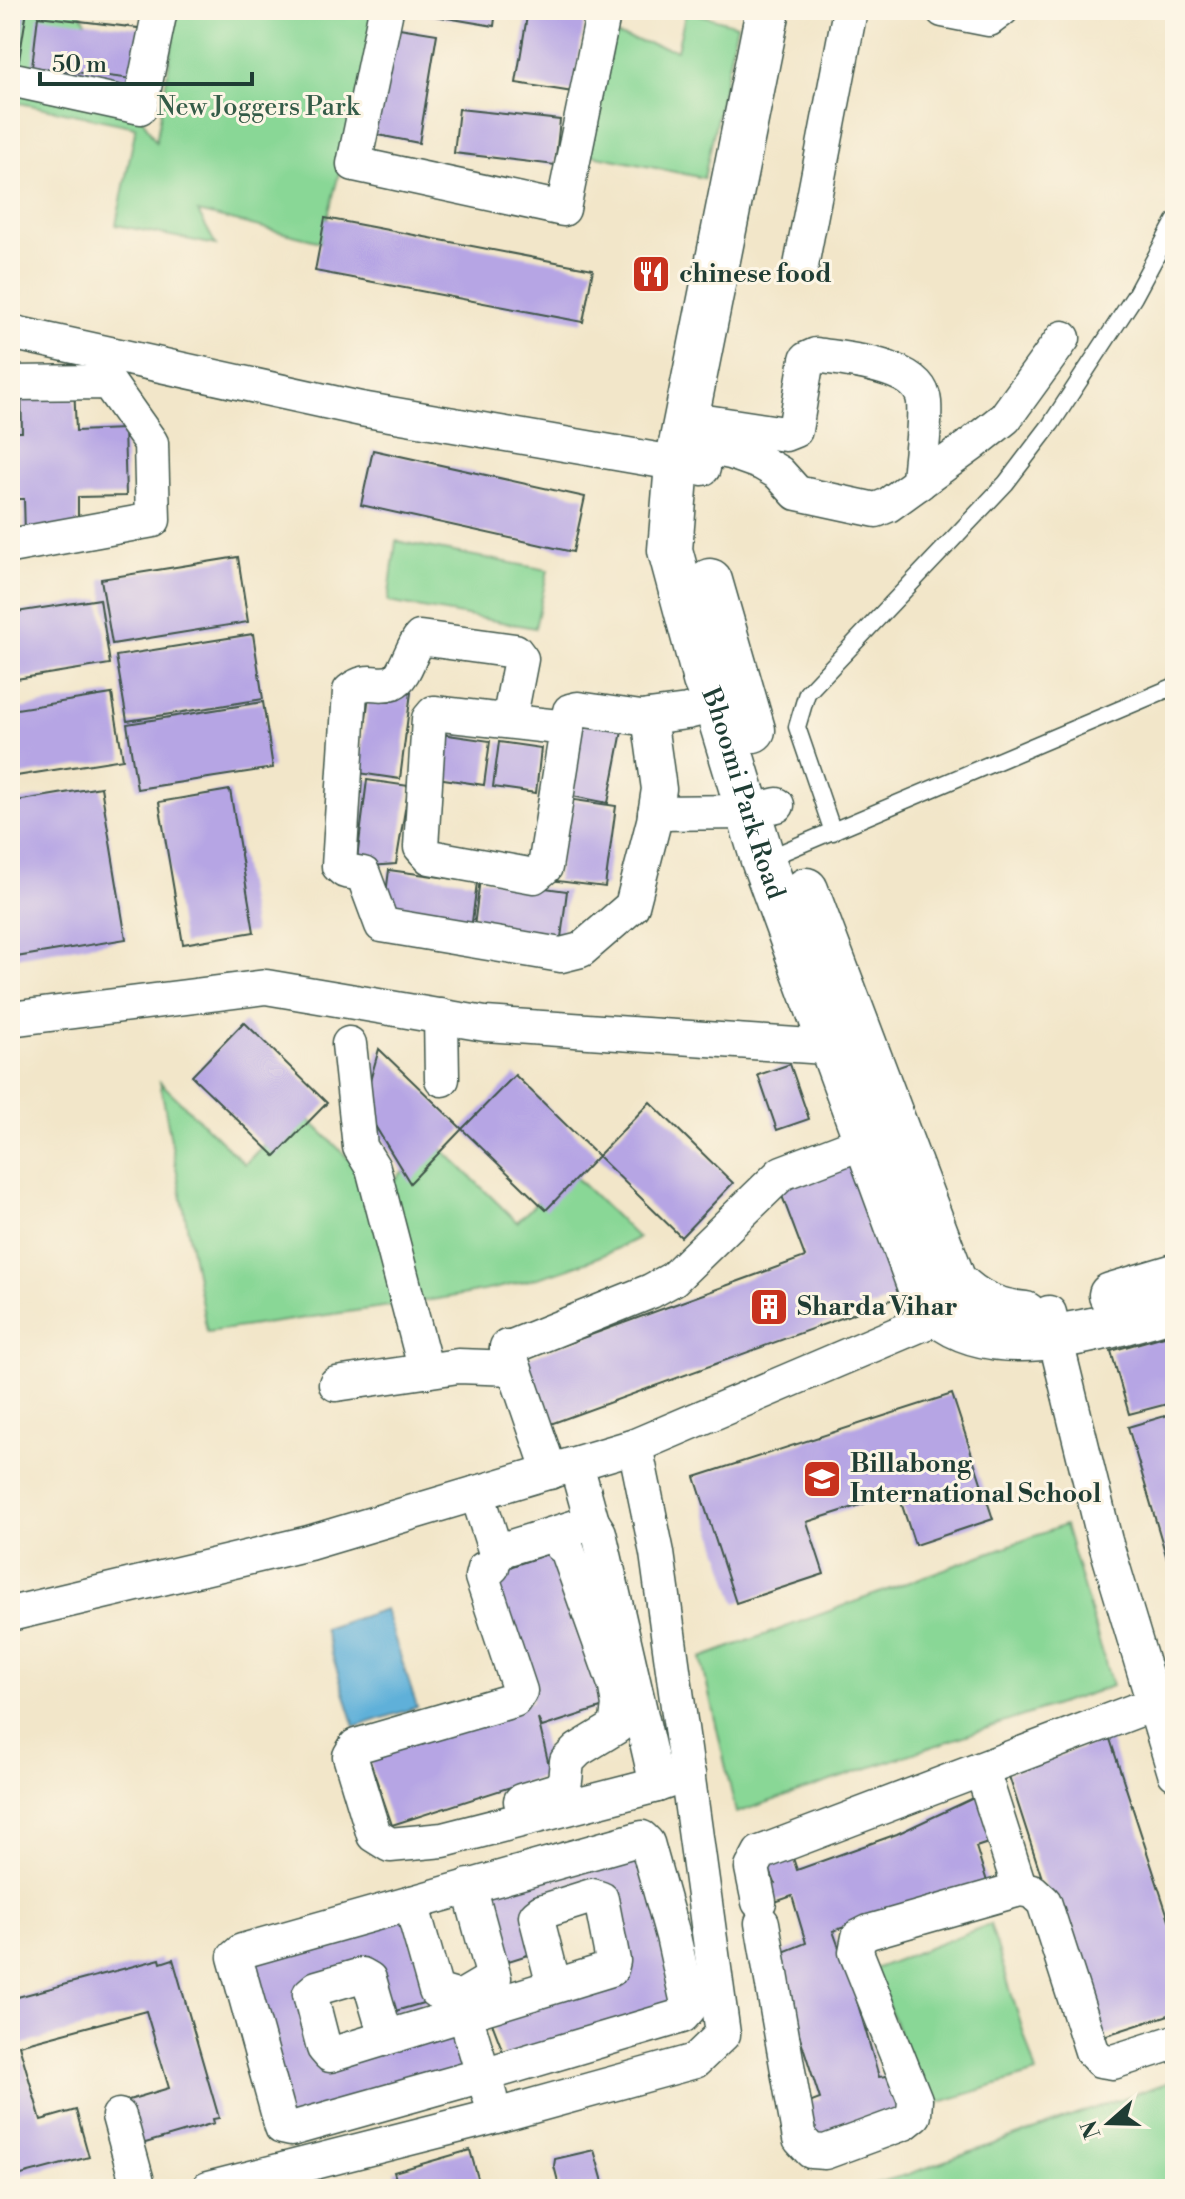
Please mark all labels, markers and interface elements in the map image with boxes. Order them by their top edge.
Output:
scale bar [40,36,252,86]
text: 50 m [52,50,107,80]
park label: New Joggers Park [157,91,361,123]
restaurant icon: chinese food [630,253,672,295]
place label: chinese food [679,258,832,290]
street label: Bhoomi Park Road [694,682,792,904]
building icon: Sharda Vihar [748,1286,790,1328]
place label: Sharda Vihar [797,1291,958,1323]
place label: Billabong International School [850,1448,1102,1510]
school or university icon: Billabong International School [801,1458,843,1500]
north arrow [1069,2083,1149,2163]
text: N [1076,2116,1107,2142]

